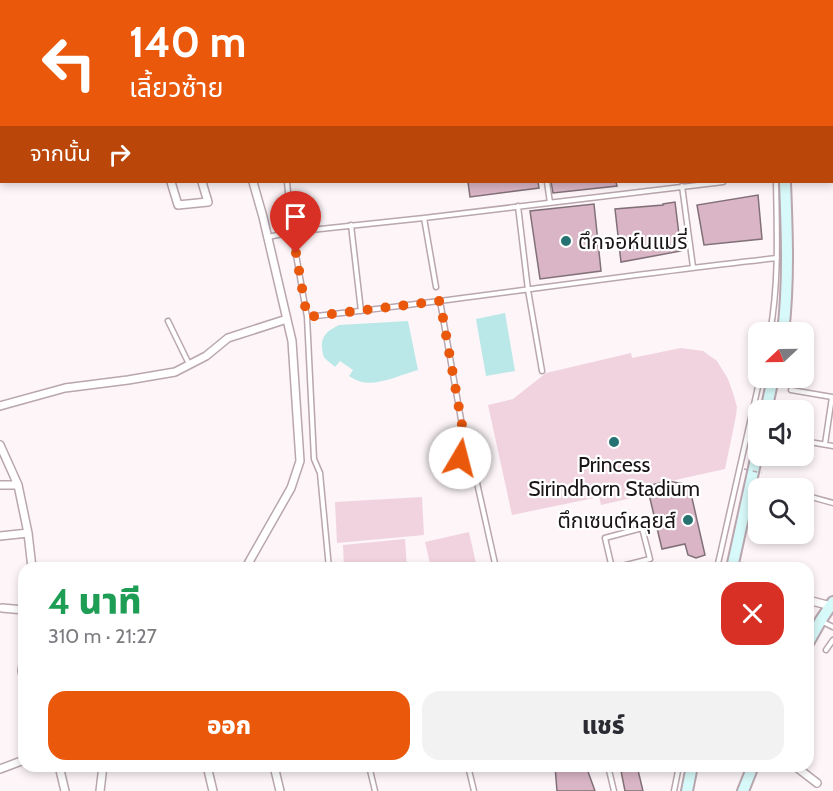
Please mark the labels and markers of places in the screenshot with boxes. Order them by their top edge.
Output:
pin [270,191,321,253]
place label: ตึกจอห์นแมรี่ [578,227,687,254]
marker: ตึกจอห์นแมรี่ [559,234,573,248]
marker: Princess Sirindhorn Stadium [607,435,621,449]
place label: Princess Sirindhorn Stadium [528,452,700,501]
place label: ตึกเซนต์หลุยส์ [557,508,676,534]
marker: ตึกเซนต์หลุยส์ [681,513,695,527]

